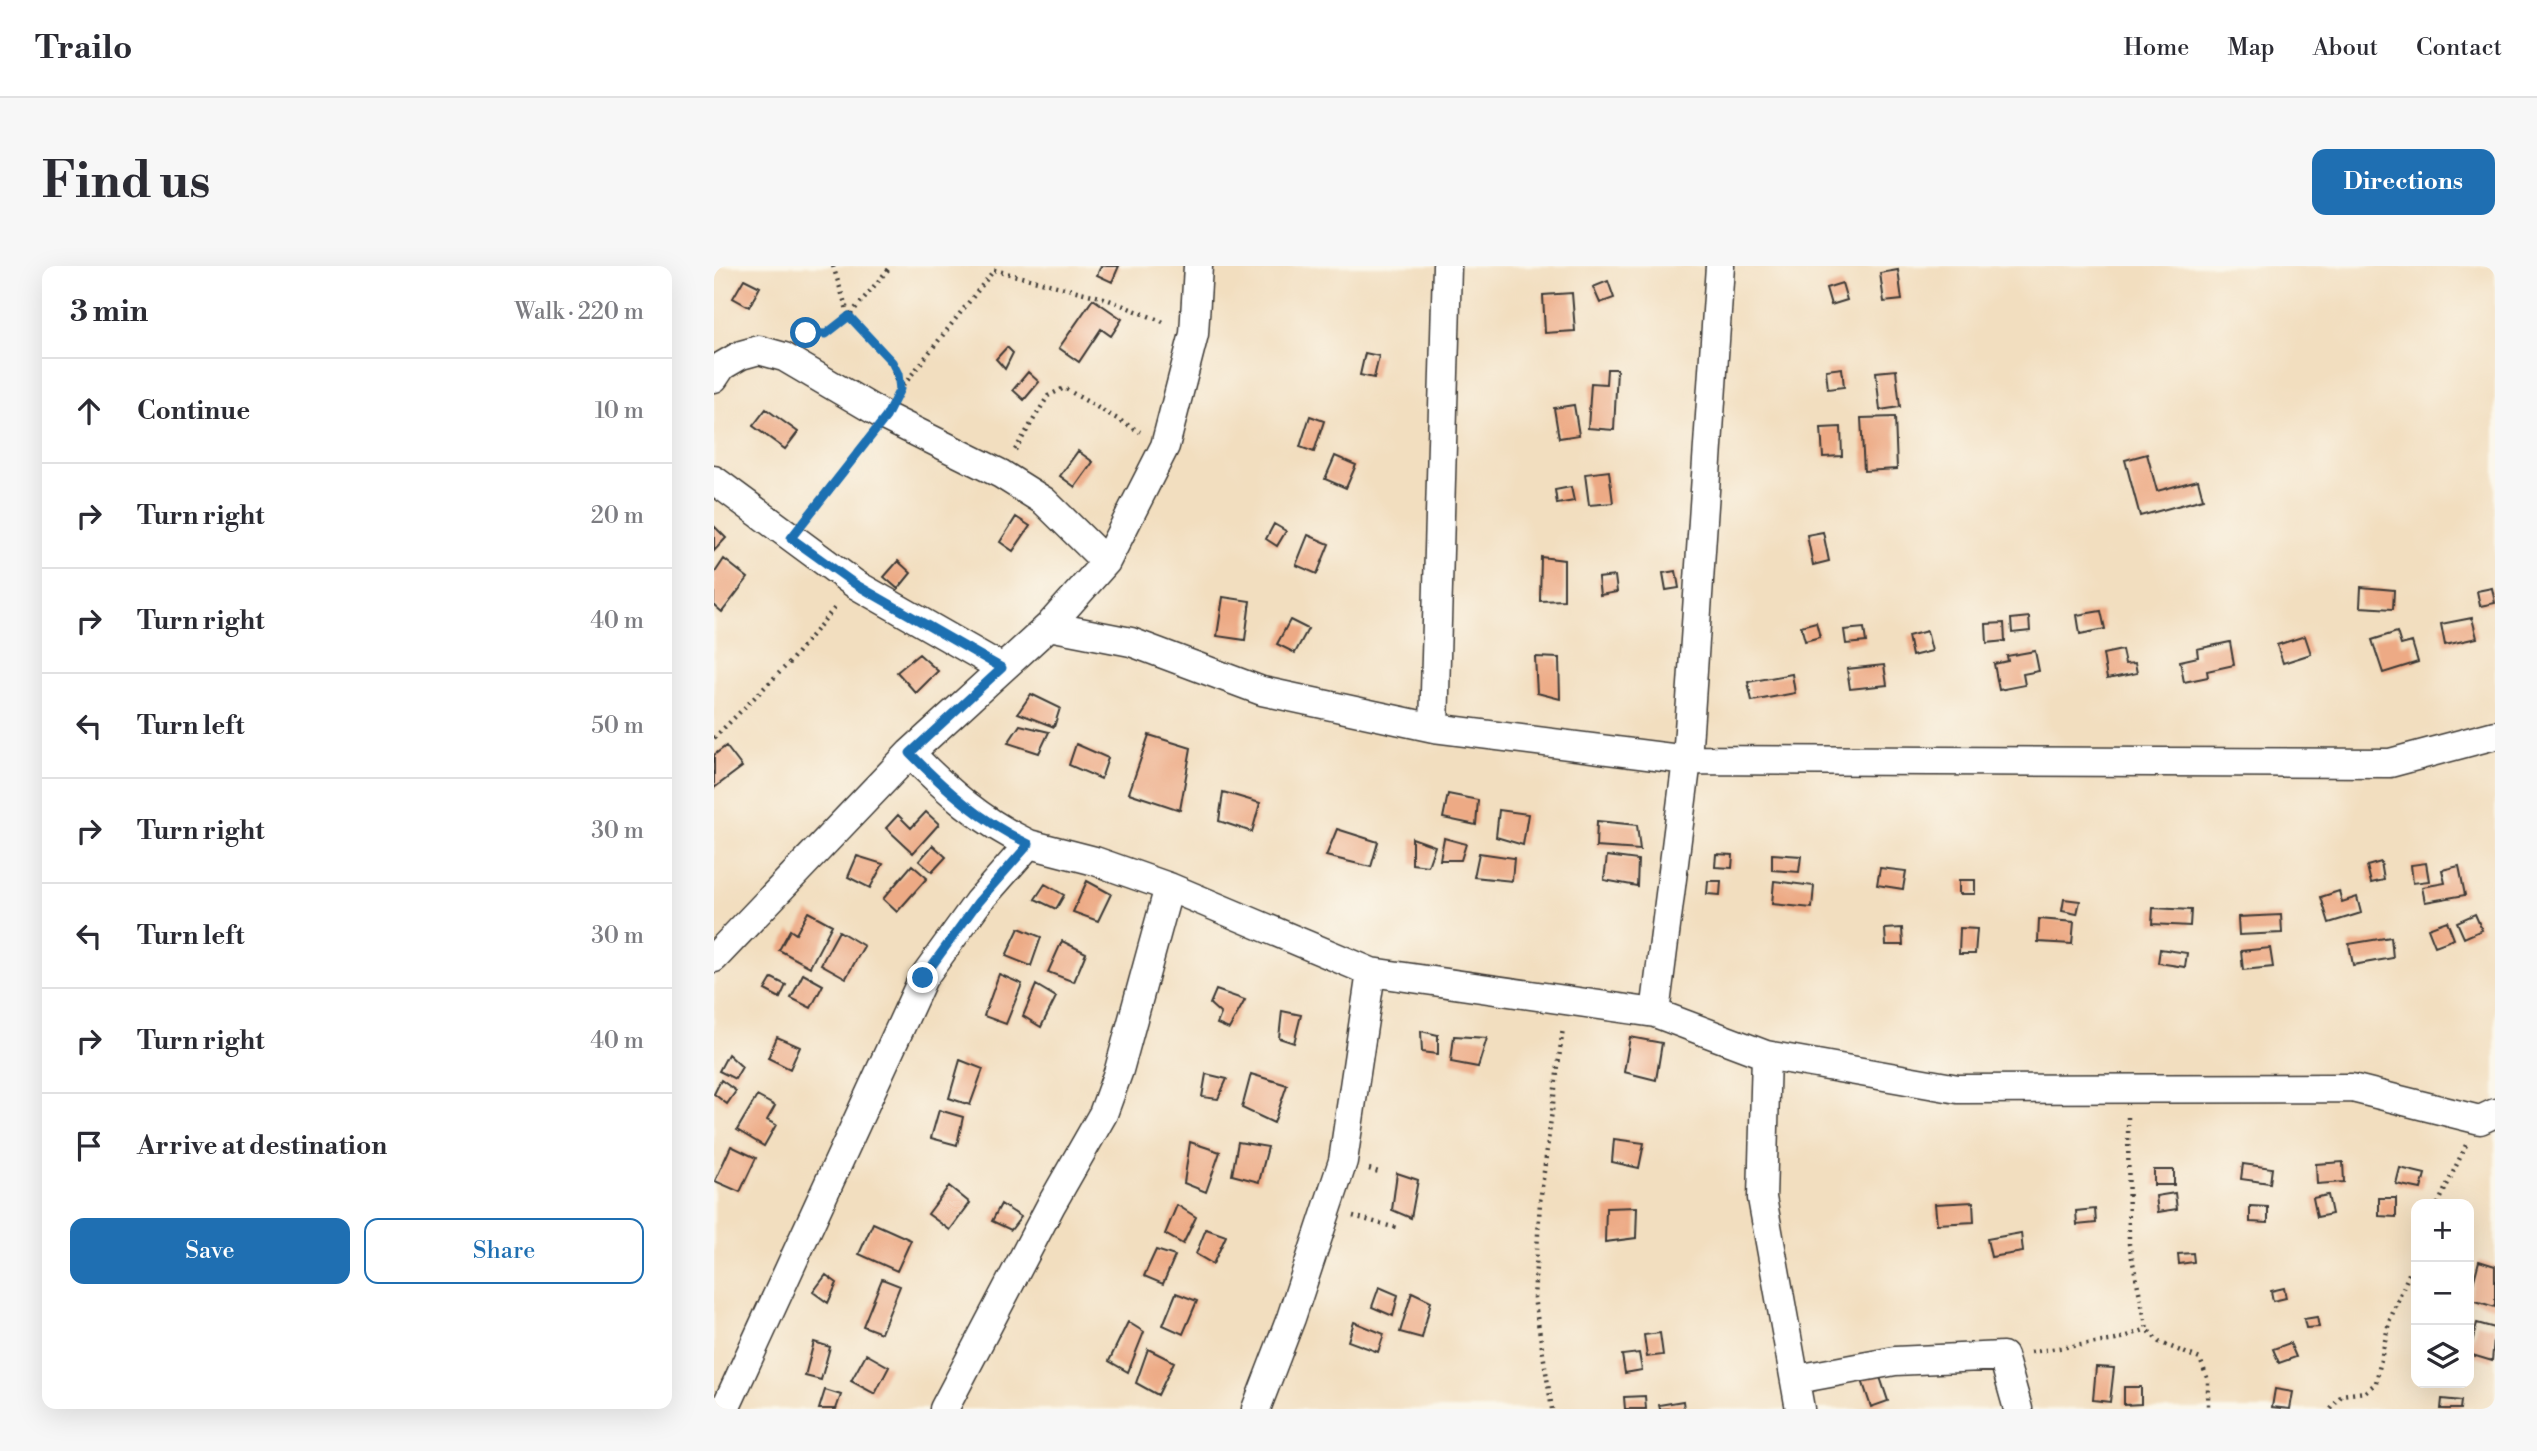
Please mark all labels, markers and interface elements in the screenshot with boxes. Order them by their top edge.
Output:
text: Trailo [35,28,132,69]
text: Home [2124,33,2189,63]
text: Map [2227,33,2275,63]
text: About [2313,33,2378,63]
text: Contact [2416,33,2502,63]
button: Directions [2312,149,2495,215]
text: Find us [42,152,211,213]
text: 3 min [70,293,148,331]
text: Walk · 220 m [515,298,644,326]
route start [790,317,821,348]
icon: ahead [70,392,108,430]
text: Continue [137,395,250,427]
text: 10 m [595,397,644,425]
icon: right [70,497,108,535]
text: Turn right [137,500,265,532]
text: 20 m [591,502,644,530]
icon: right [70,602,108,640]
text: Turn right [137,605,265,637]
text: 40 m [590,607,644,635]
icon: left [70,707,108,745]
text: Turn left [137,710,245,742]
text: 50 m [591,712,644,740]
icon: right [70,812,108,850]
text: Turn right [137,815,265,847]
text: 30 m [591,817,644,845]
icon: left [70,917,108,955]
text: Turn left [137,920,245,952]
text: 30 m [591,922,644,950]
route end [907,962,938,993]
icon: right [70,1022,108,1060]
text: Turn right [137,1025,265,1057]
text: 40 m [590,1027,644,1055]
icon: arrive [70,1127,108,1165]
text: Arrive at destination [137,1130,387,1162]
map controls [2411,1199,2474,1388]
button: + [2411,1199,2474,1262]
button: Save [70,1218,350,1284]
button: Share [364,1218,644,1284]
button: − [2411,1262,2474,1325]
button: layers [2411,1325,2474,1388]

